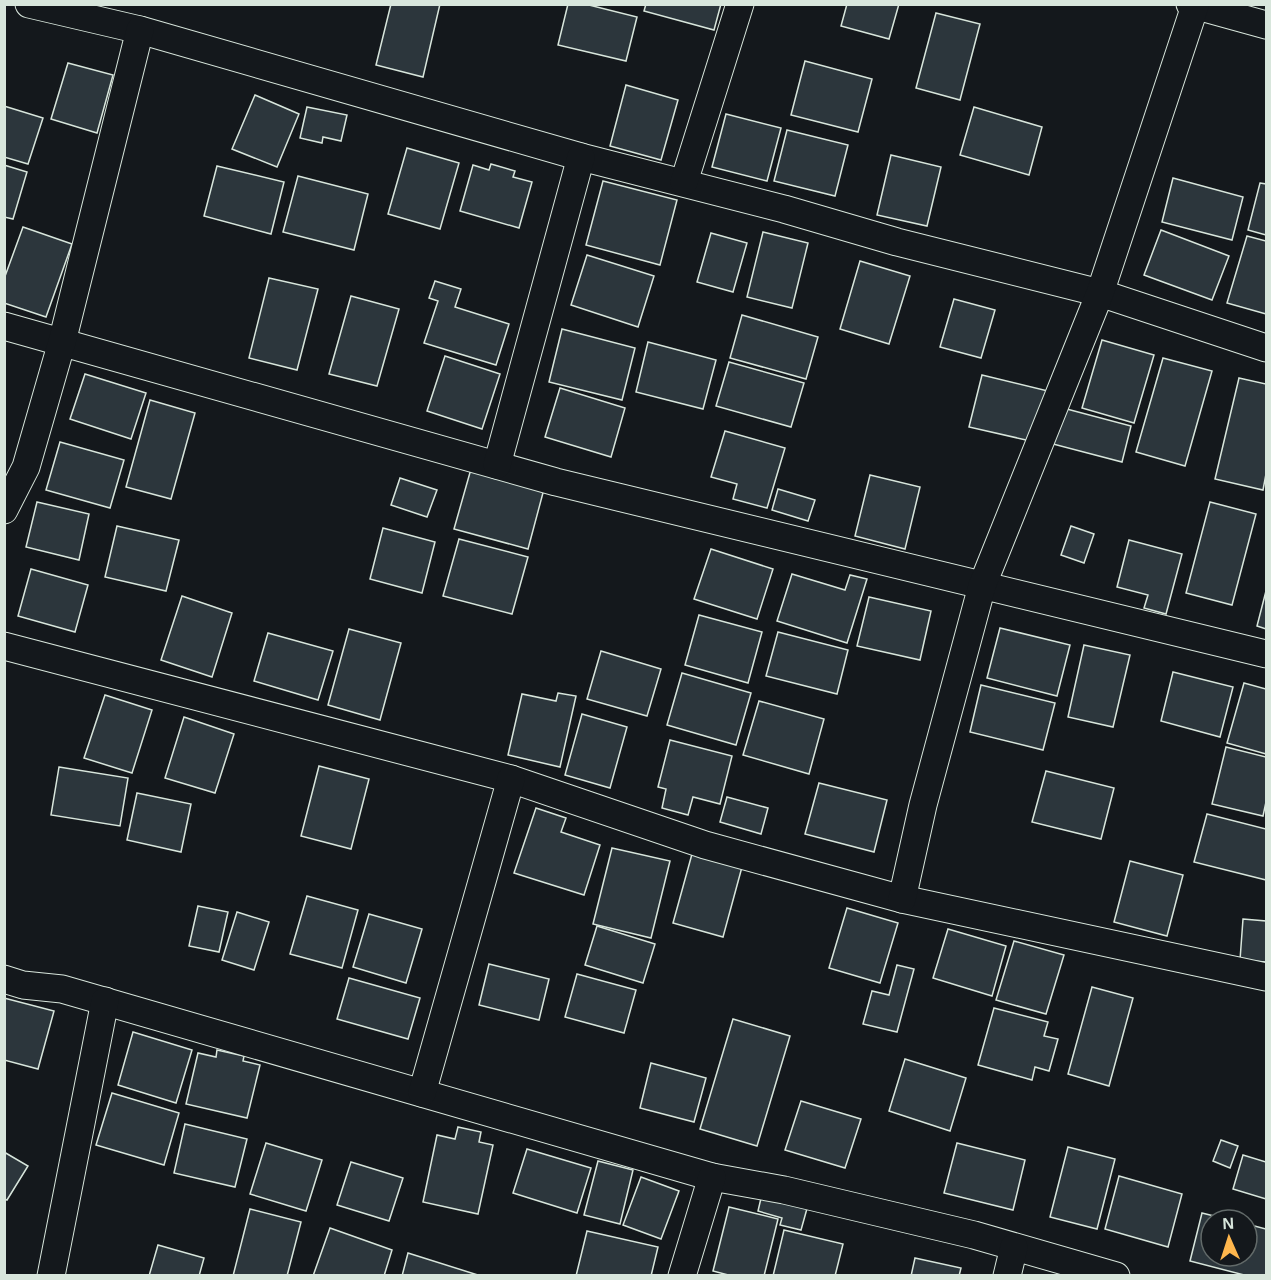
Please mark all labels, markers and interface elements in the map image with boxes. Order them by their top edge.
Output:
north arrow [1199,1208,1259,1268]
text: N [1222,1215,1234,1232]

